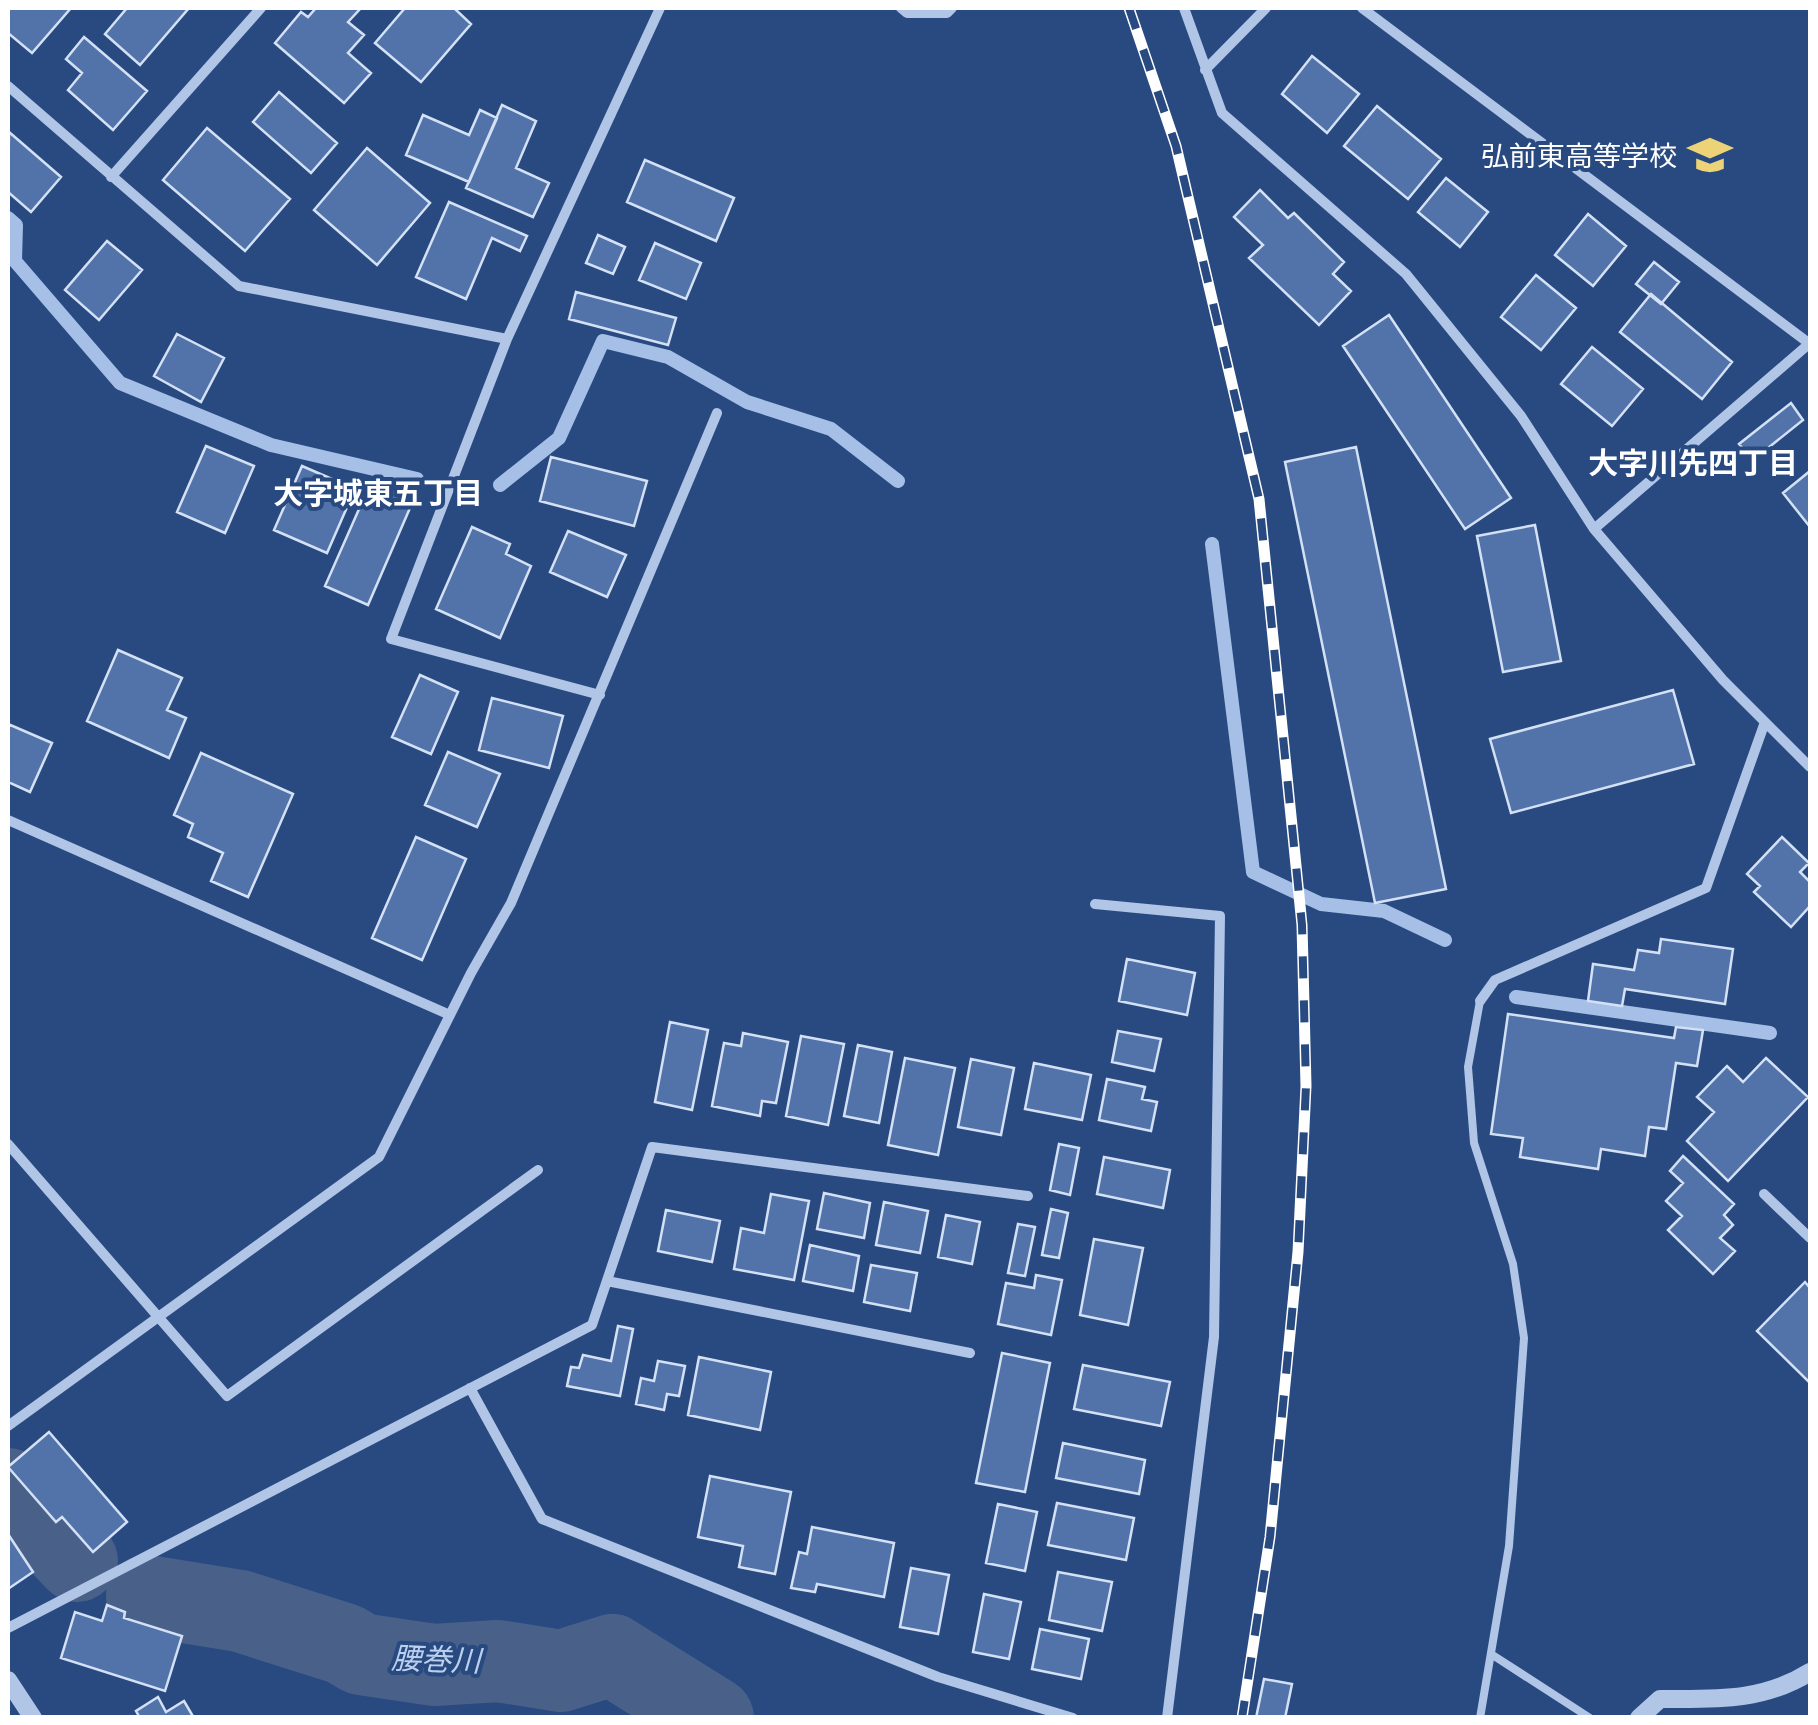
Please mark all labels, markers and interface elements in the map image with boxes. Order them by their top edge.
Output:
school or university icon: 弘前東高等学校 [1686,131,1734,179]
place label: 弘前東高等学校 [1481,138,1677,173]
district label: 大字川先四丁目 [1588,444,1798,482]
district label: 大字城東五丁目 [273,474,483,512]
water label: 腰巻川 [390,1638,485,1680]

